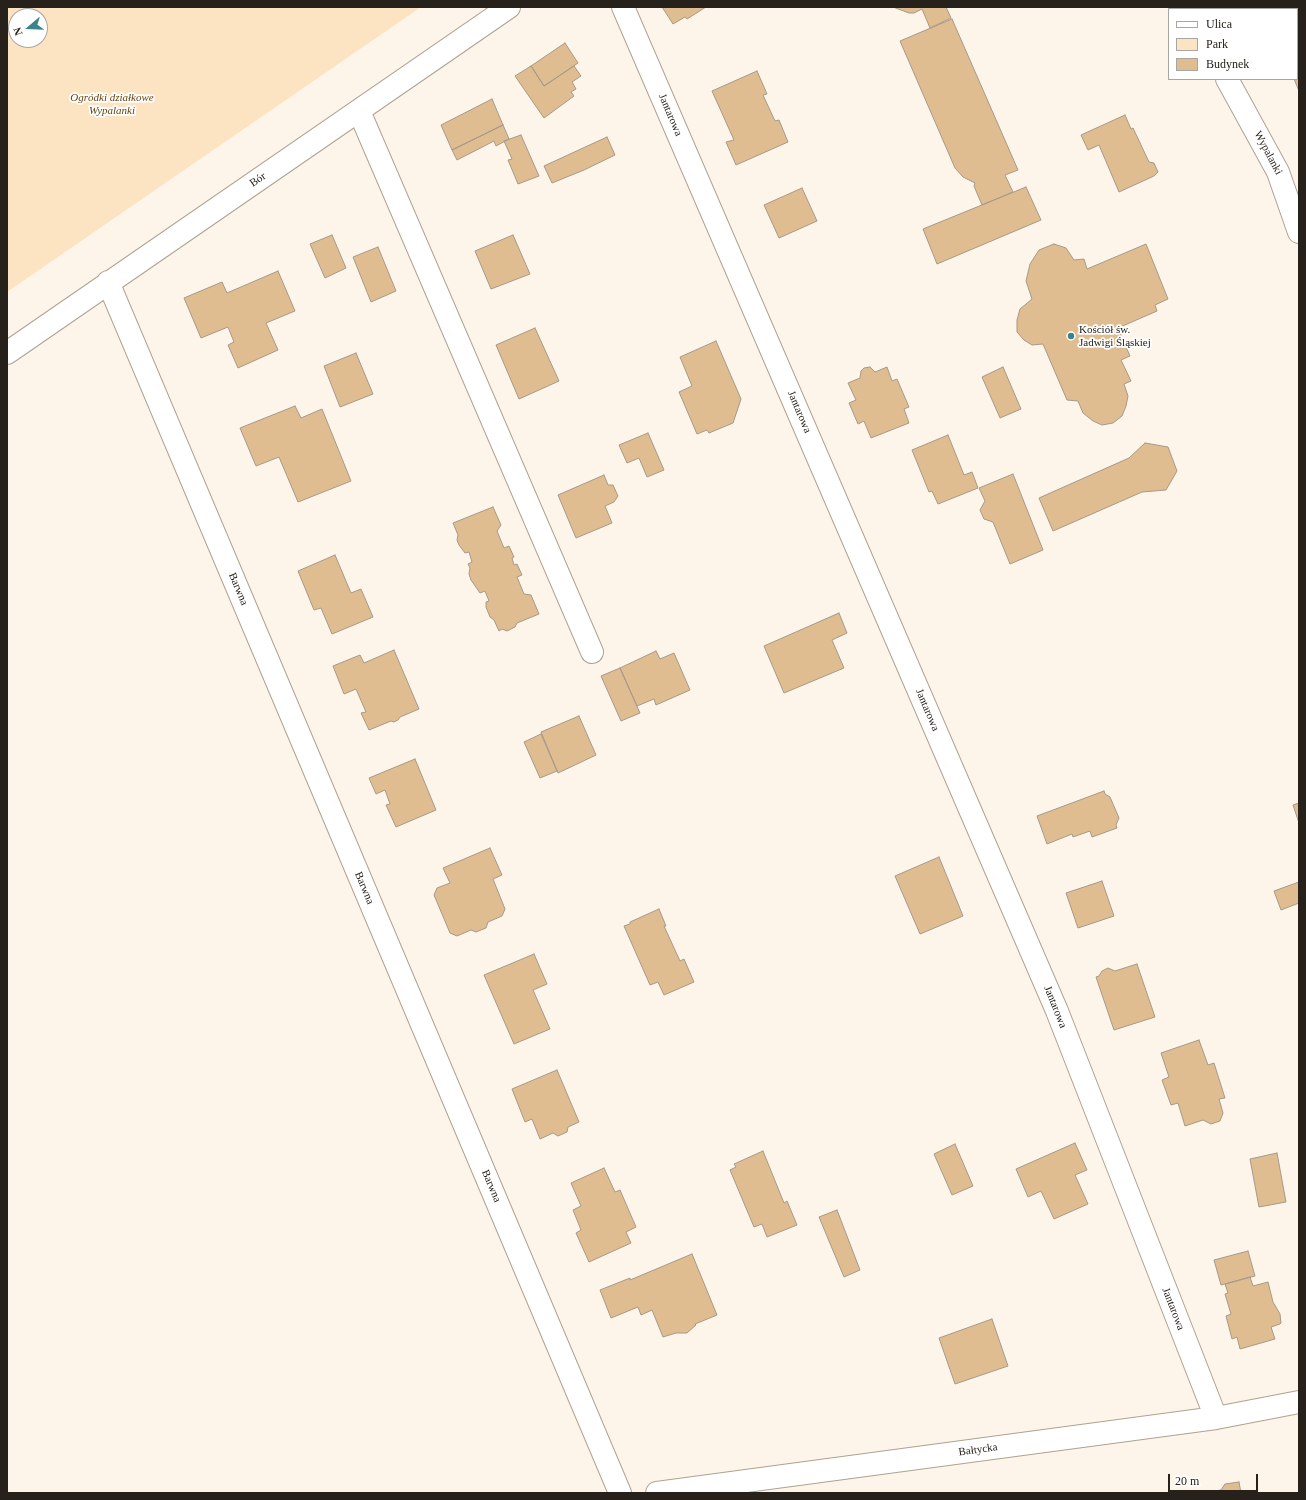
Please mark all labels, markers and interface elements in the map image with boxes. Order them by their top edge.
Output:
north arrow [8,8,48,48]
legend [1168,8,1298,80]
text: Ulica [1206,17,1232,31]
text: N [11,26,25,37]
text: Park [1206,37,1228,51]
text: Budynek [1206,57,1249,71]
park label: Ogródki działkowe Wypalanki [70,91,154,117]
street label: Jantarowa [655,92,685,138]
street label: Wypalanki [1251,129,1285,177]
street label: Bór [247,170,269,190]
place label: Kościół św. Jadwigi Śląskiej [1079,323,1151,349]
marker: Kościół św. Jadwigi Śląskiej [1066,331,1076,341]
street label: Jantarowa [784,389,814,435]
street label: Barwna [225,571,251,607]
street label: Jantarowa [912,687,942,733]
street label: Barwna [351,870,377,906]
street label: Jantarowa [1041,984,1069,1030]
street label: Barwna [478,1168,504,1204]
street label: Jantarowa [1159,1286,1187,1332]
street label: Bałtycka [958,1441,998,1459]
scale bar [1170,1466,1260,1492]
text: 20 m [1175,1474,1199,1488]

